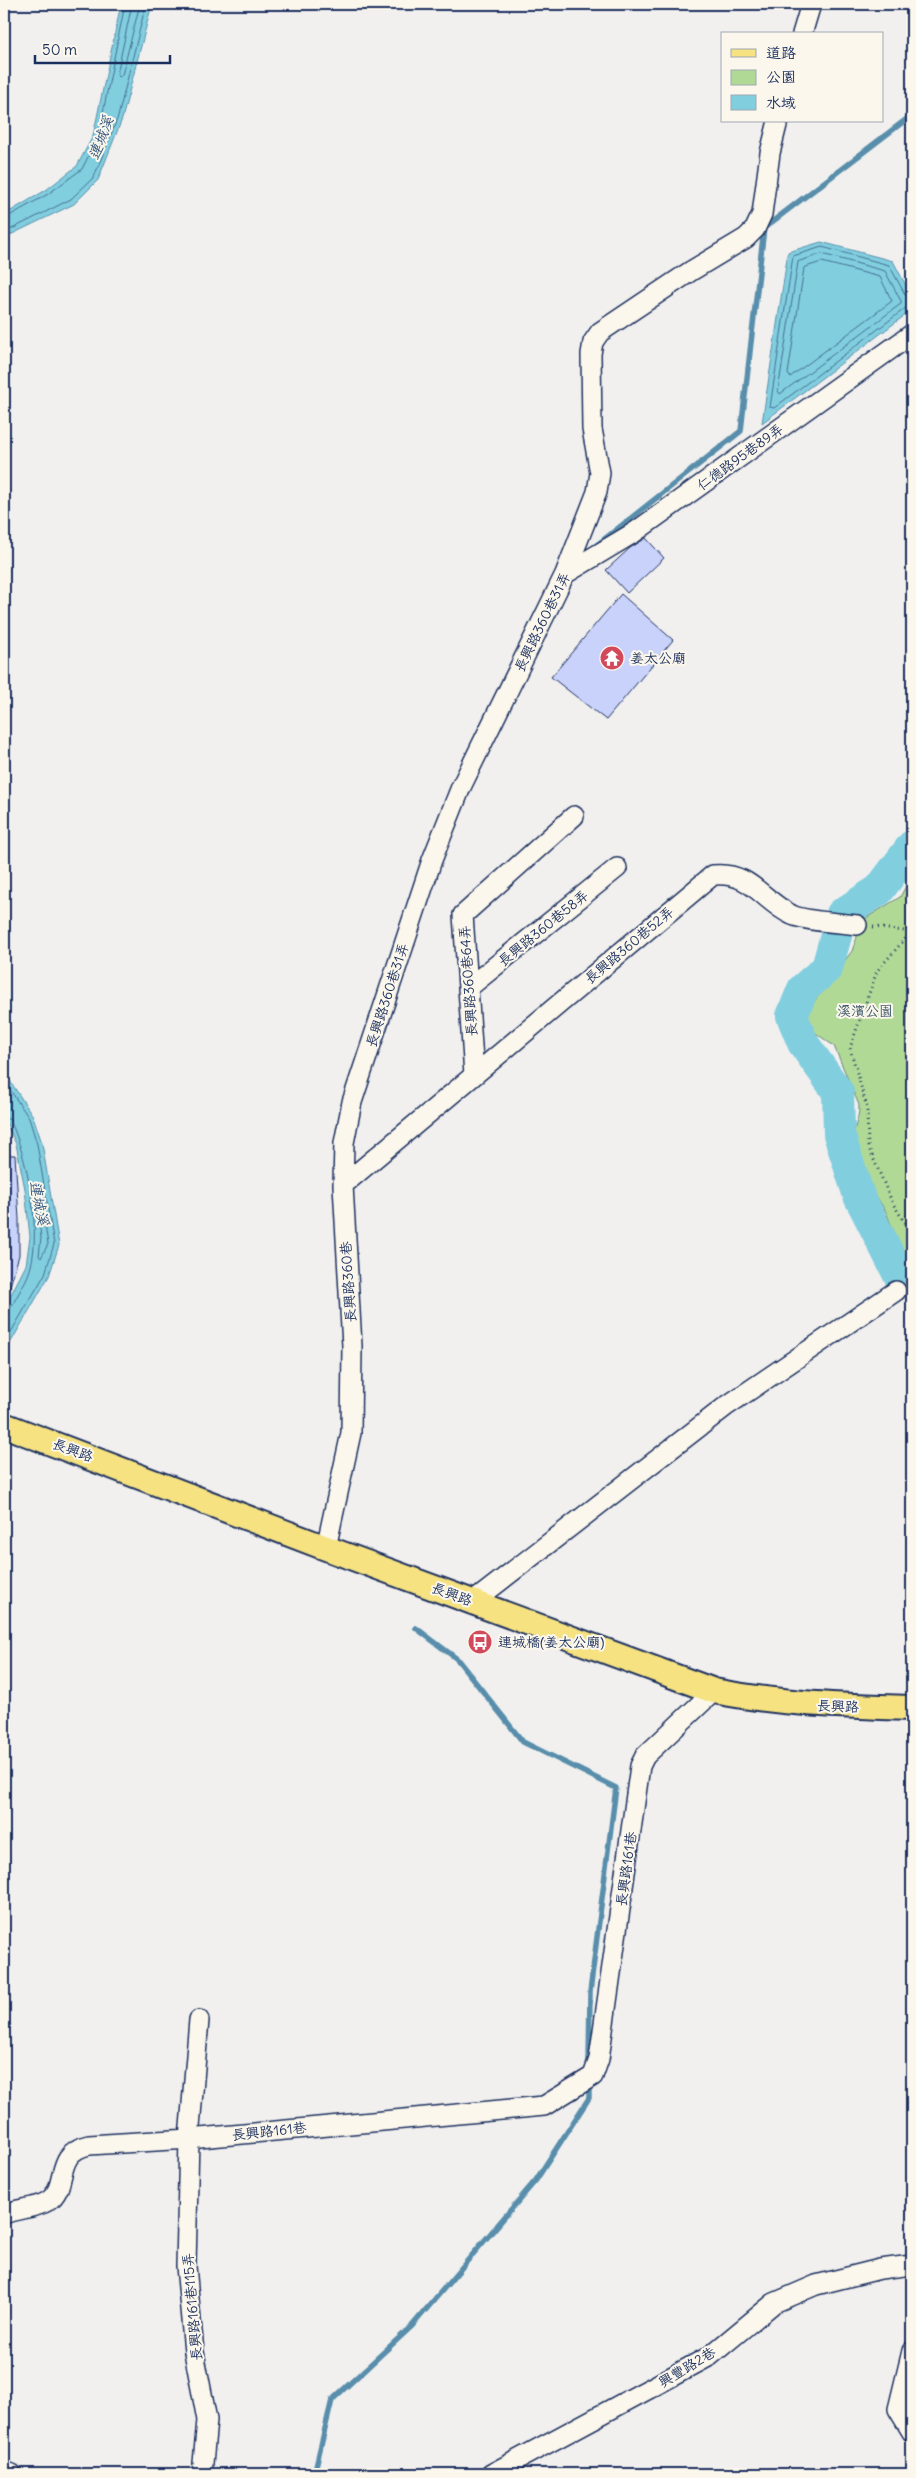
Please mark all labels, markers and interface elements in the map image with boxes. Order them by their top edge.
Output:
scale bar [35,32,170,64]
legend [721,32,884,122]
text: 50 m [42,40,77,59]
text: 道路 [766,43,796,62]
text: 公園 [766,67,796,86]
text: 水域 [766,93,796,112]
water label: 連城溪 [84,113,117,162]
street label: 仁德路95巷89弄 [693,420,787,494]
street label: 長興路360巷31弄 [510,569,574,675]
temple icon: 姜太公廟 [599,645,625,671]
place label: 姜太公廟 [630,649,686,667]
street label: 長興路360巷58弄 [494,886,592,970]
street label: 長興路360巷52弄 [581,902,677,988]
street label: 長興路360巷64弄 [455,925,481,1037]
street label: 長興路360巷31弄 [362,941,412,1049]
park label: 溪濱公園 [837,1002,893,1020]
water label: 連城溪 [26,1179,54,1228]
street label: 長興路360巷 [336,1240,360,1323]
street label: 長興路 [50,1434,96,1466]
street label: 長興路 [429,1578,475,1610]
bus stop icon: 連城橋(姜太公廟) [467,1629,493,1655]
place label: 連城橋(姜太公廟) [498,1633,604,1651]
street label: 長興路 [817,1696,859,1716]
street label: 長興路161巷 [612,1830,640,1907]
street label: 長興路161巷 [231,2118,308,2144]
street label: 長興路161巷115弄 [178,2252,206,2362]
street label: 興豐路2巷 [655,2342,720,2391]

